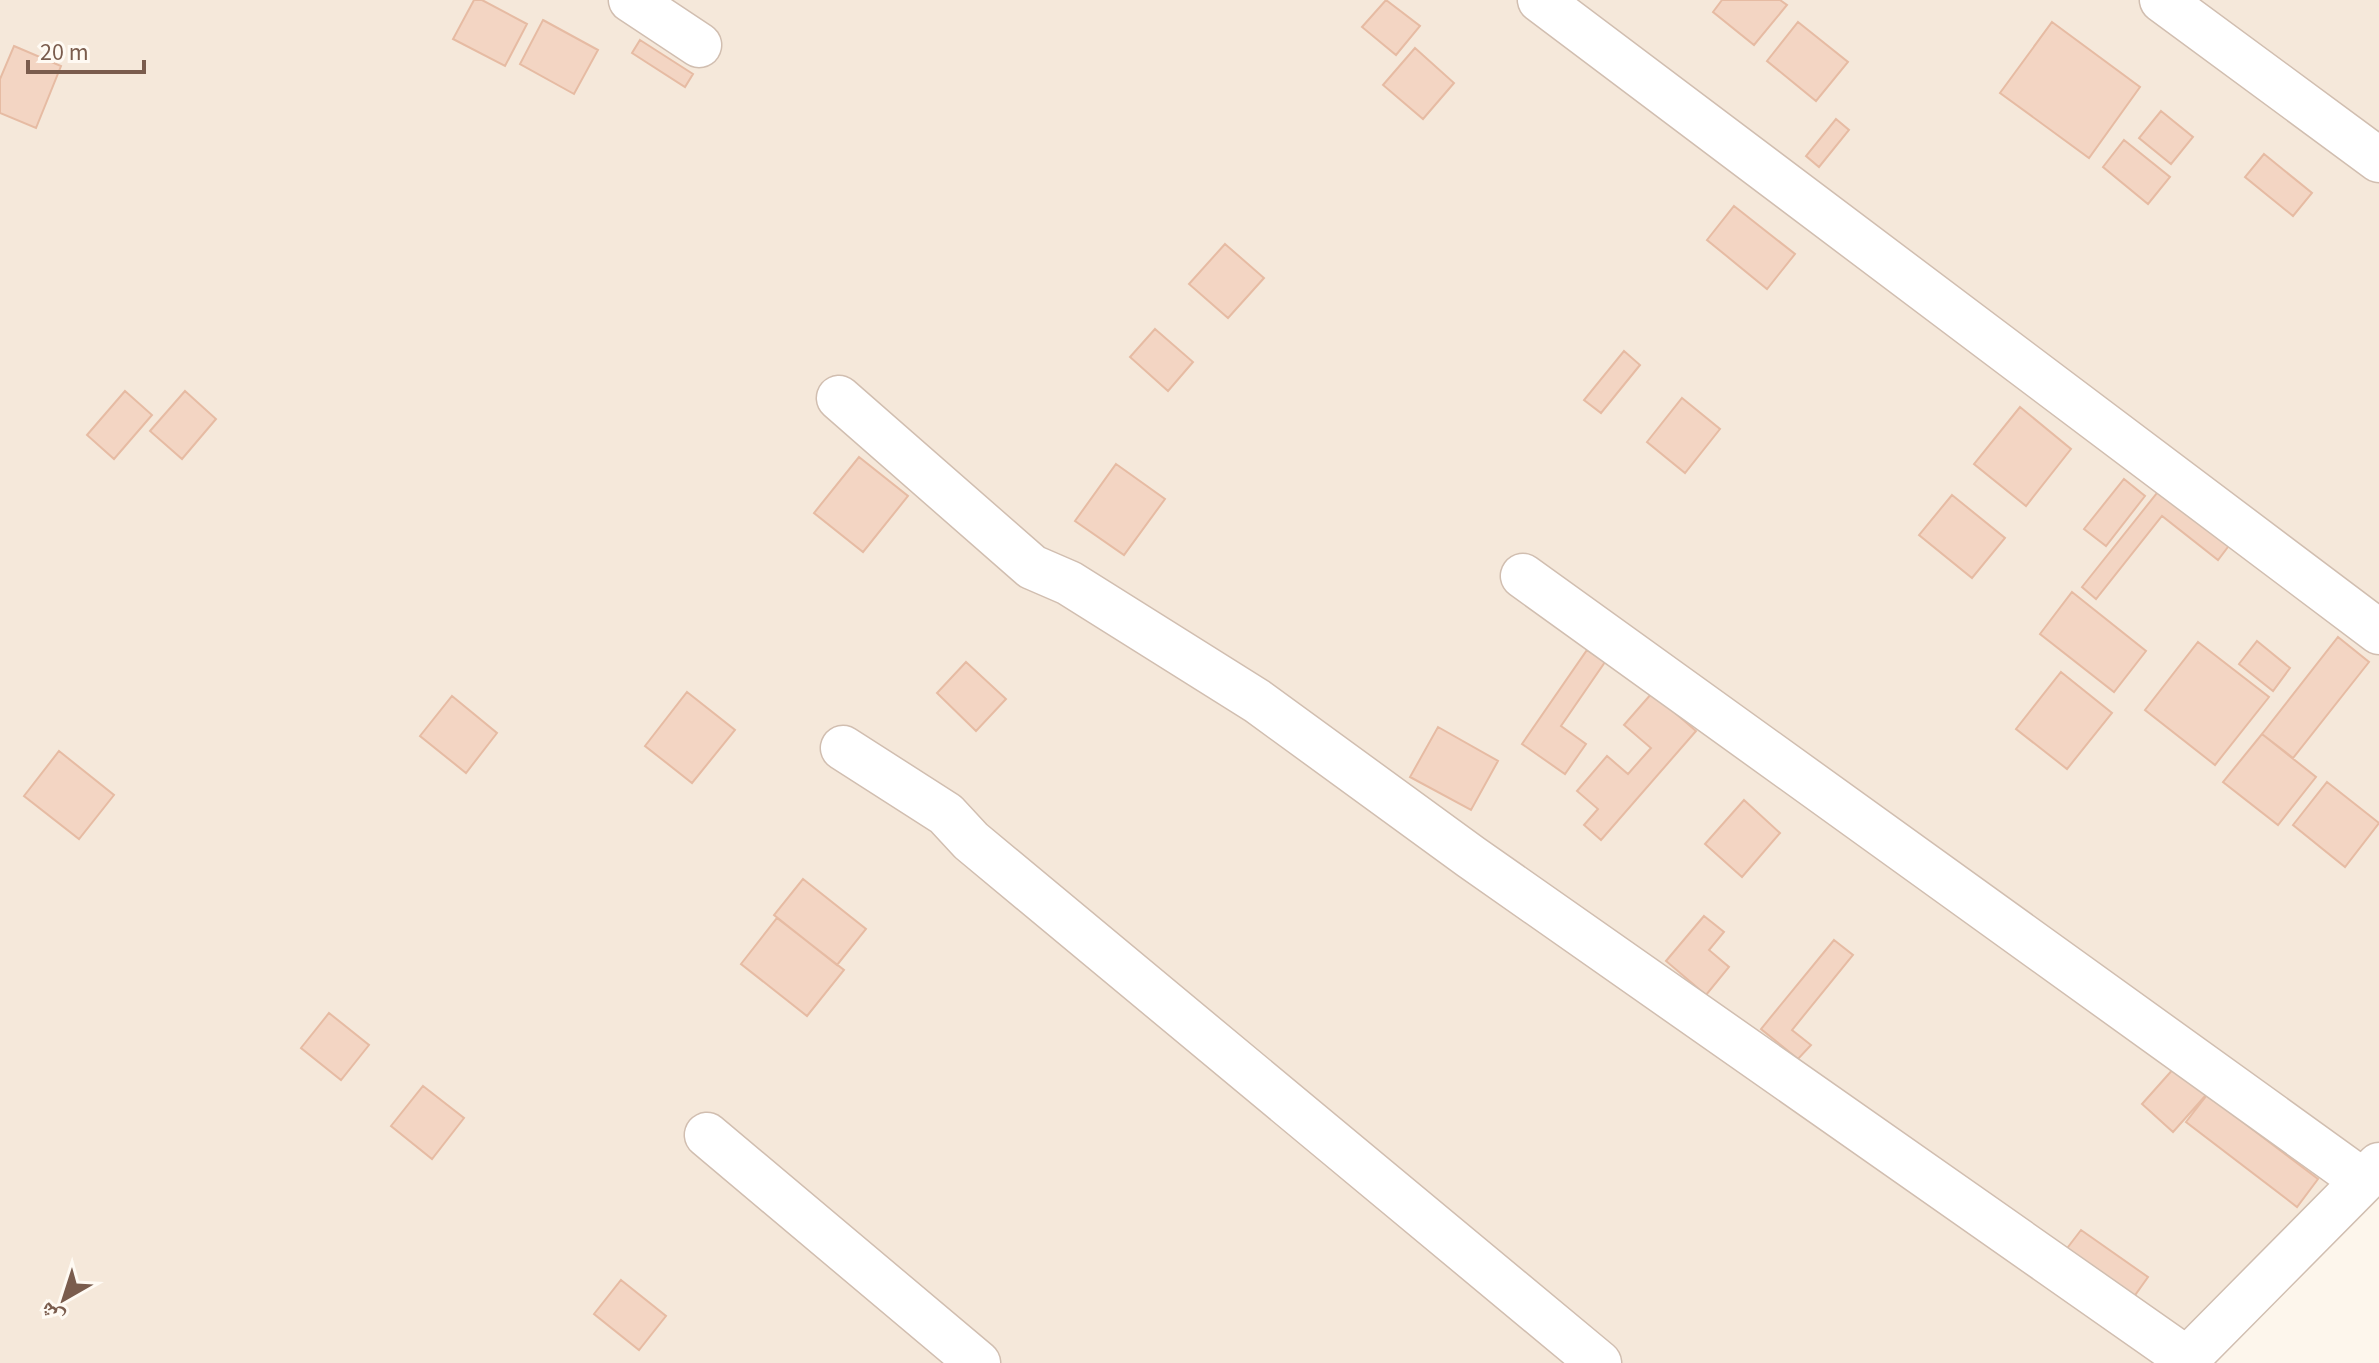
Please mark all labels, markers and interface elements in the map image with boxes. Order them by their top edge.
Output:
scale bar [28,24,144,74]
text: 20 m [40,35,89,70]
north arrow [24,1259,104,1339]
text: ش [33,1294,71,1334]

